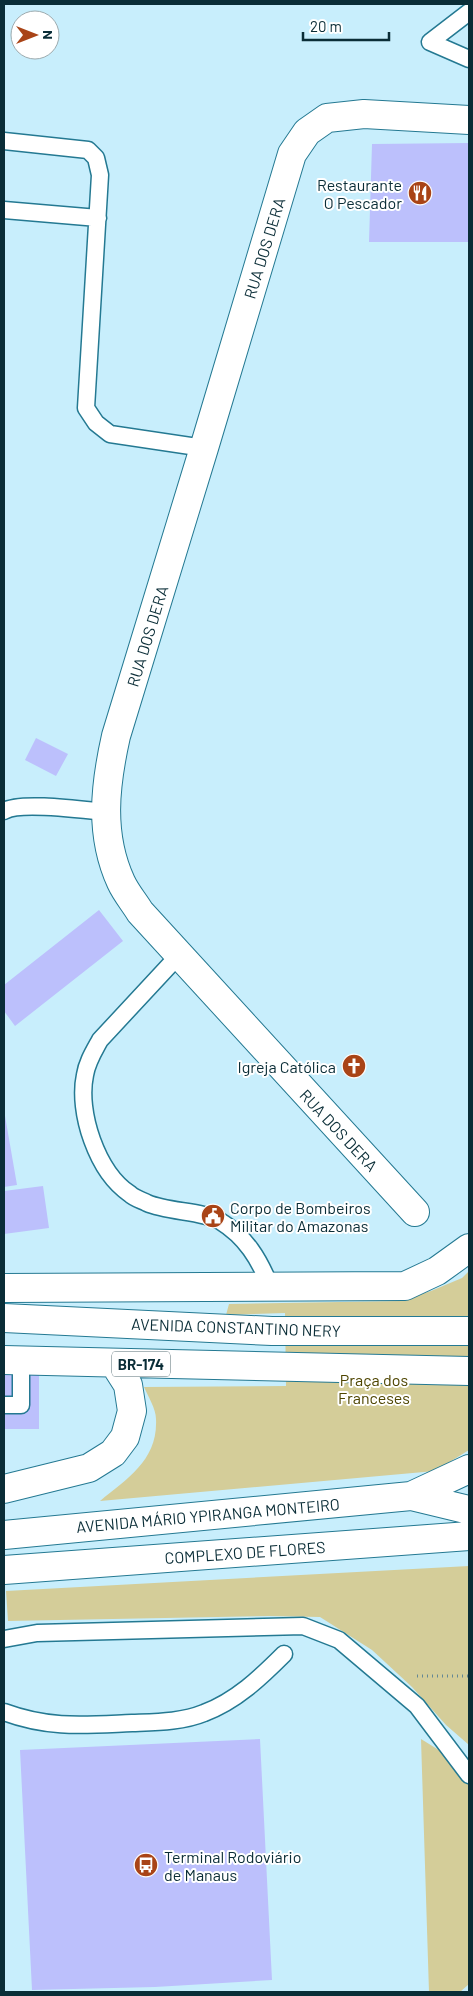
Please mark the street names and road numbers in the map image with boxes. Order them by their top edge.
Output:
street label: RUA DOS DERA [240,195,289,301]
street label: RUA DOS DERA [123,583,172,689]
street label: RUA DOS DERA [296,1085,382,1175]
street label: AVENIDA CONSTANTINO NERY [131,1314,341,1340]
road number: BR-174 [112,1352,170,1376]
street label: AVENIDA MÁRIO YPIRANGA MONTEIRO [75,1494,341,1536]
street label: COMPLEXO DE FLORES [164,1537,326,1567]

